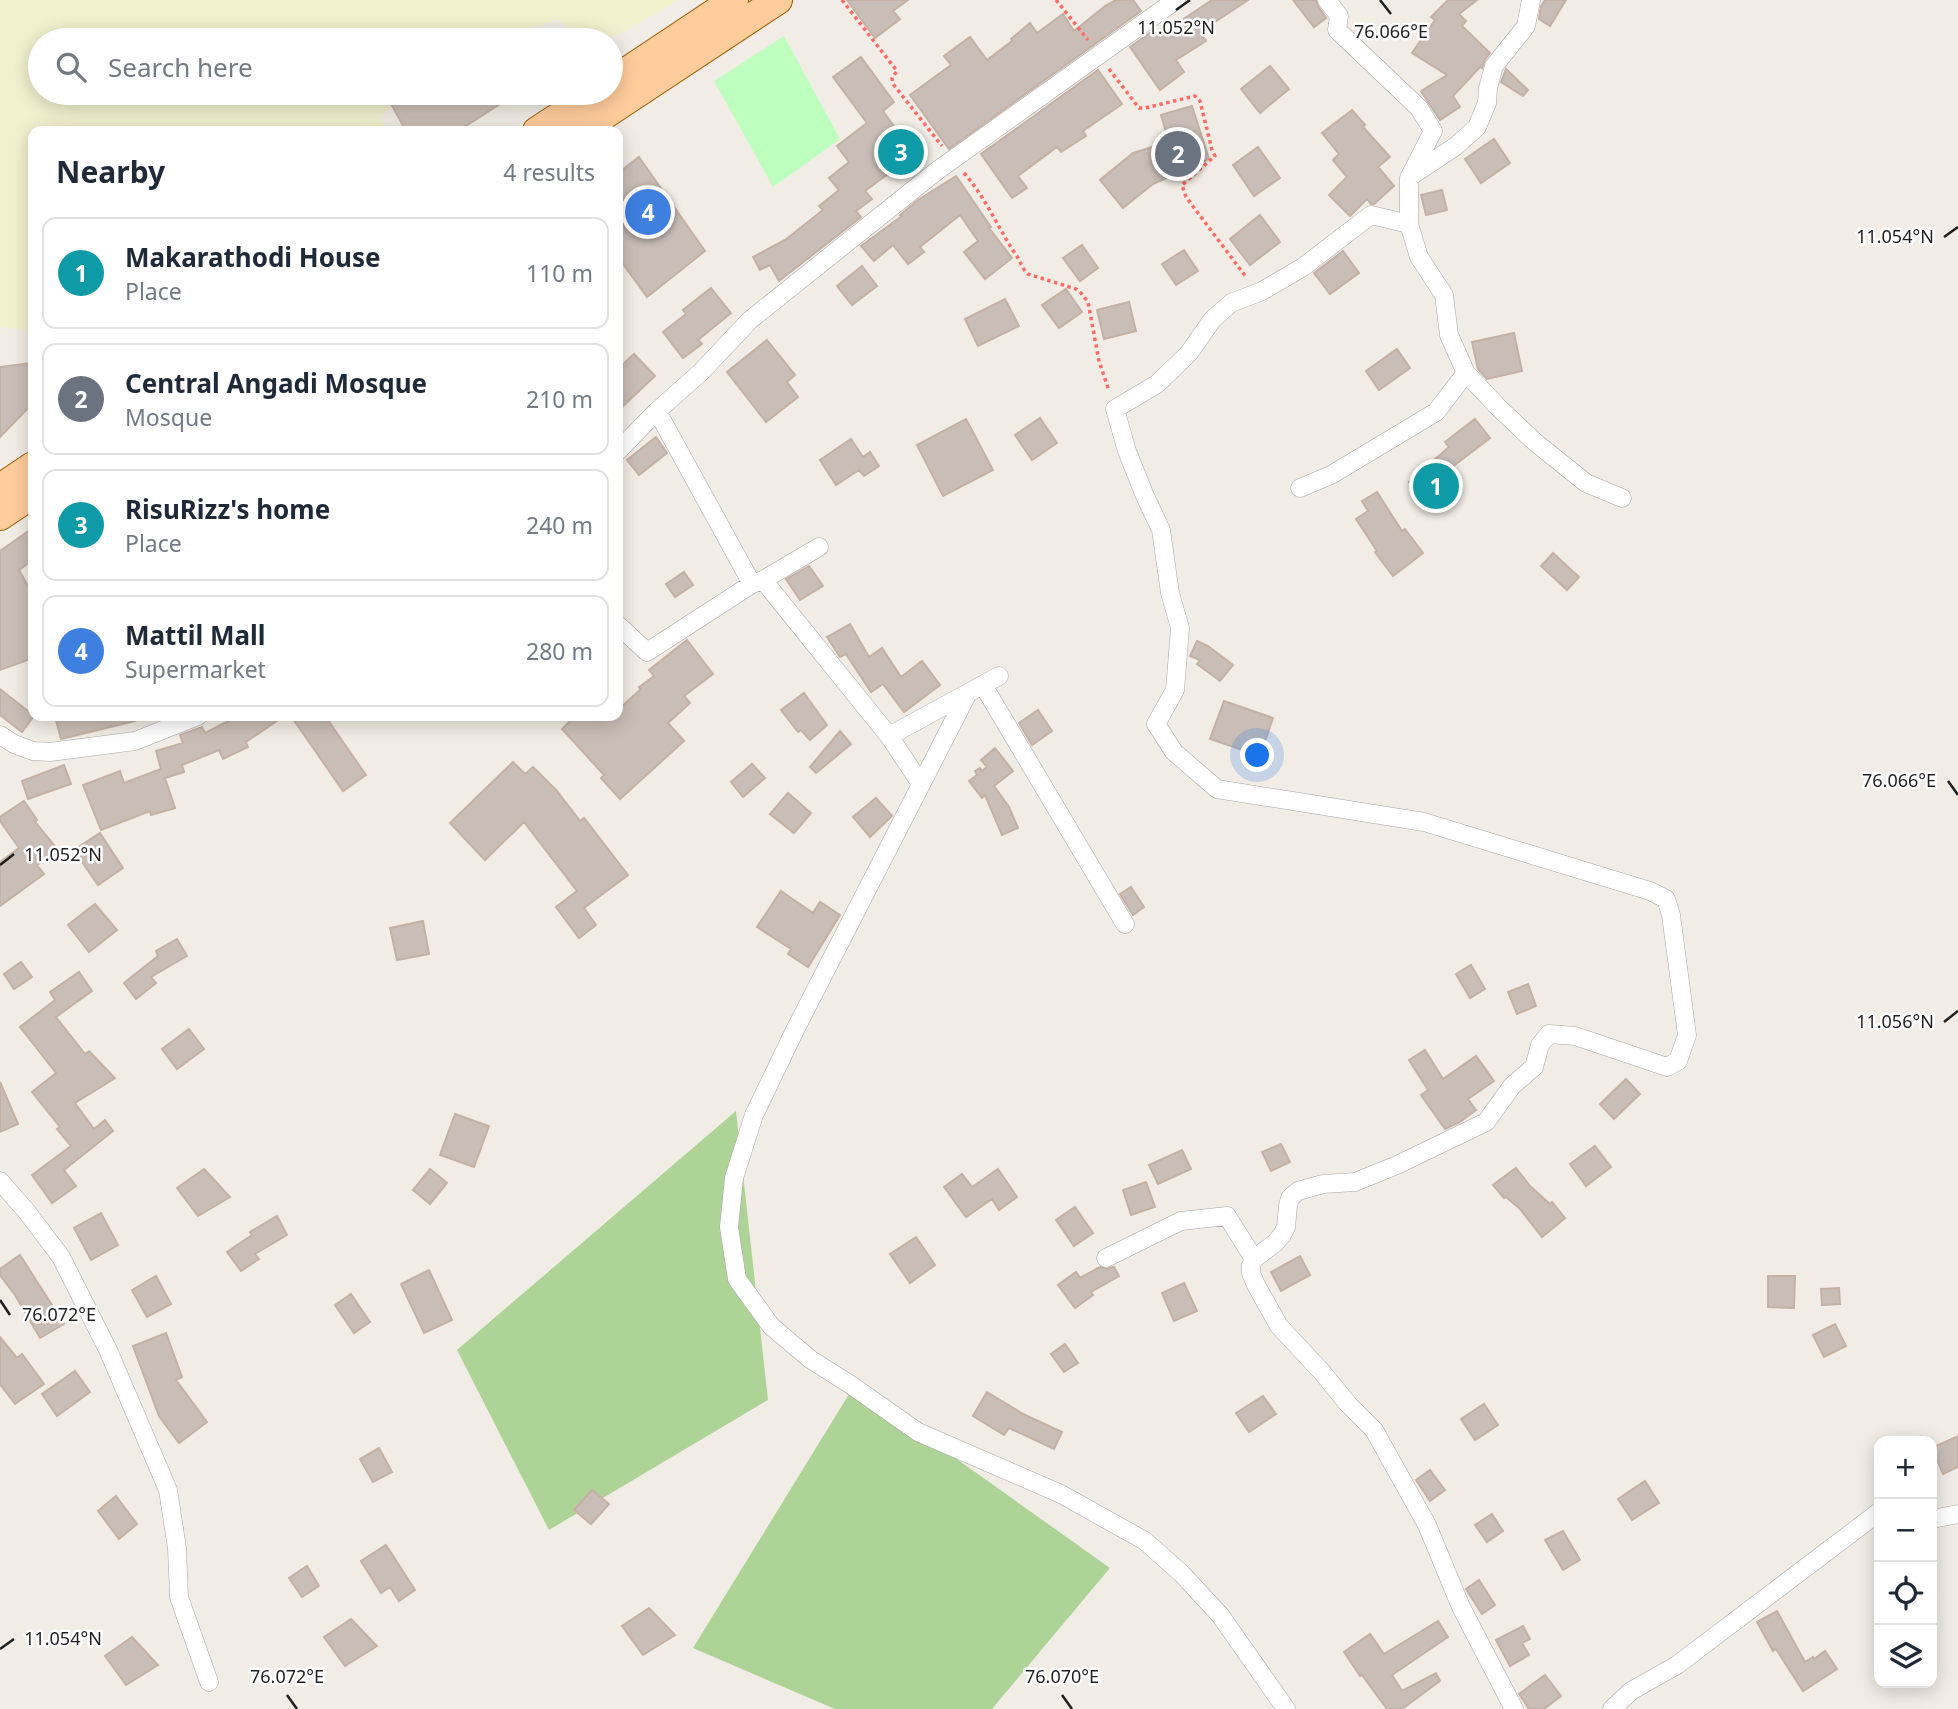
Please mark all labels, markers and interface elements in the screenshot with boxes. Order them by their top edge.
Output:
text: 11.052°N [1137,15,1215,39]
text: 76.066°E [1354,19,1428,43]
search box [28,28,623,105]
icon: search [52,48,90,86]
text: Search here [108,49,253,85]
pin: 3 [878,126,924,178]
pin: 2 [1155,128,1201,180]
text: Nearby [56,151,165,192]
text: 4 results [503,156,595,188]
pin: 4 [625,186,671,238]
text: 11.054°N [1856,224,1934,248]
text: Makarathodi House [125,239,380,275]
text: 1 [74,257,88,289]
text: 110 m [526,257,593,289]
text: Place [125,275,182,307]
text: Central Angadi Mosque [125,365,427,401]
text: 2 [74,383,88,415]
text: 210 m [526,383,593,415]
text: Mosque [125,401,212,433]
pin: 1 [1413,460,1459,512]
text: RisuRizz's home [125,491,330,527]
text: 3 [74,509,88,541]
text: 240 m [526,509,593,541]
text: Place [125,527,182,559]
text: Mattil Mall [125,617,266,653]
text: 4 [74,635,88,667]
text: 280 m [526,635,593,667]
text: Supermarket [125,653,266,685]
your location [1240,738,1274,772]
text: 76.066°E [1862,768,1936,792]
text: 11.052°N [24,842,102,866]
text: 11.056°N [1856,1009,1934,1033]
text: 76.072°E [22,1302,96,1326]
map controls [1874,1436,1937,1688]
button: + [1874,1436,1937,1499]
button: − [1874,1499,1937,1562]
button: locate [1874,1562,1937,1625]
button: layers [1874,1625,1937,1688]
text: 11.054°N [24,1626,102,1650]
text: 76.072°E [250,1664,324,1688]
text: 76.070°E [1025,1664,1099,1688]

